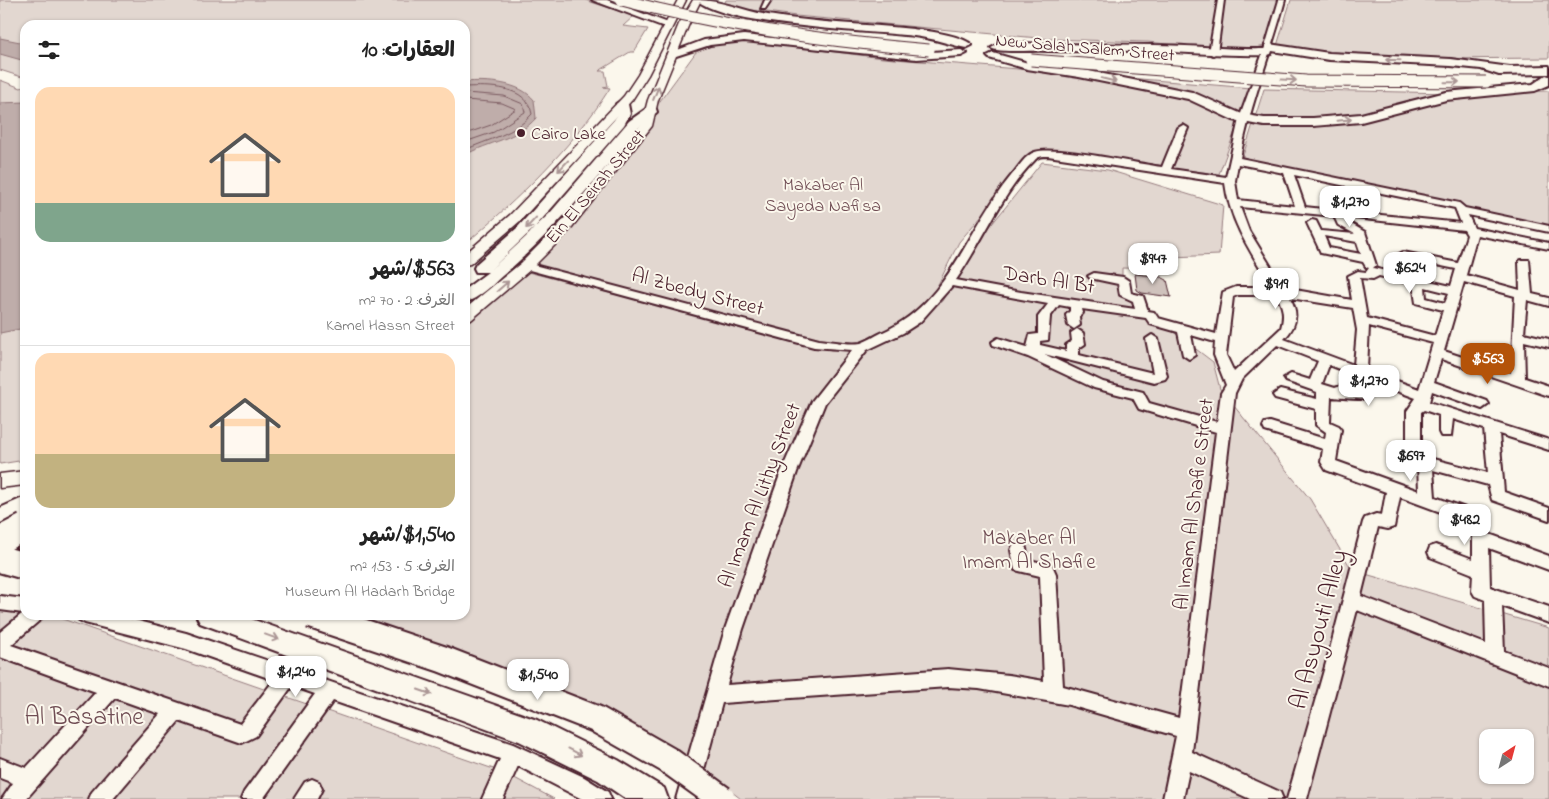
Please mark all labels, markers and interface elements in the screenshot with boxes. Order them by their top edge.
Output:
street label: New Salah Salem Street [994,28,1176,70]
icon: filters [35,36,63,64]
text: العقارات: 10 [362,36,455,66]
one-way arrow [1385,55,1401,64]
one-way arrow [1100,76,1116,85]
one-way arrow [1281,76,1297,85]
one-way arrow [1443,78,1459,87]
one-way arrow [652,86,662,101]
one-way arrow [1336,115,1352,124]
icon: home [200,120,290,210]
place label: Cairo Lake [531,122,607,148]
street label: Ein El Seirah Street [541,124,652,250]
marker: Cairo Lake [515,127,527,139]
one-way arrow [557,160,569,173]
park label: Makaber Al Sayeda Nafisa [765,173,881,220]
pin: $1,270 [1309,186,1391,228]
text: $1,270 [1331,190,1369,214]
one-way arrow [525,216,537,229]
pin: $947 [1123,242,1183,285]
text: $947 [1139,247,1167,271]
pin: $624 [1380,252,1440,294]
text: $563/شهر [371,255,455,285]
text: $624 [1394,256,1426,280]
street label: Darb Al Bt [1000,259,1097,303]
street label: Al Zbedy Street [627,261,767,327]
pin: $919 [1246,268,1306,310]
text: $919 [1264,272,1288,296]
one-way arrow [496,280,509,292]
text: الغرف: 2 · 70 m² [359,289,455,313]
text: Kamel Hassn Street [326,314,455,338]
pin: $563 [1458,342,1518,385]
text: $563 [1472,347,1504,371]
pin: $1,270 [1328,364,1410,407]
text: $1,270 [1350,369,1388,393]
icon: home [200,385,290,475]
street label: Al Imam Al Shafie Street [1167,396,1223,612]
street label: Al Imam Al Lithy Street [712,399,812,593]
pin: $697 [1381,440,1441,482]
text: $697 [1397,444,1425,468]
pin: $482 [1435,504,1495,546]
text: $482 [1450,508,1480,532]
text: $1,540/شهر [361,521,455,551]
park label: Makaber Al Imam Al Shafie [962,524,1096,578]
street label: Al Asyouti Alley [1281,546,1359,714]
text: الغرف: 5 · 153 m² [350,555,455,579]
text: Museum Al Hadarh Bridge [285,580,455,604]
one-way arrow [264,633,279,642]
pin: $1,240 [255,656,337,698]
pin: $1,540 [497,658,579,701]
text: $1,240 [277,660,315,684]
text: $1,540 [518,663,558,687]
one-way arrow [416,688,432,697]
park label: Al Basatine [25,700,144,736]
north arrow [1479,729,1534,784]
map controls [1479,729,1534,784]
one-way arrow [568,748,582,758]

